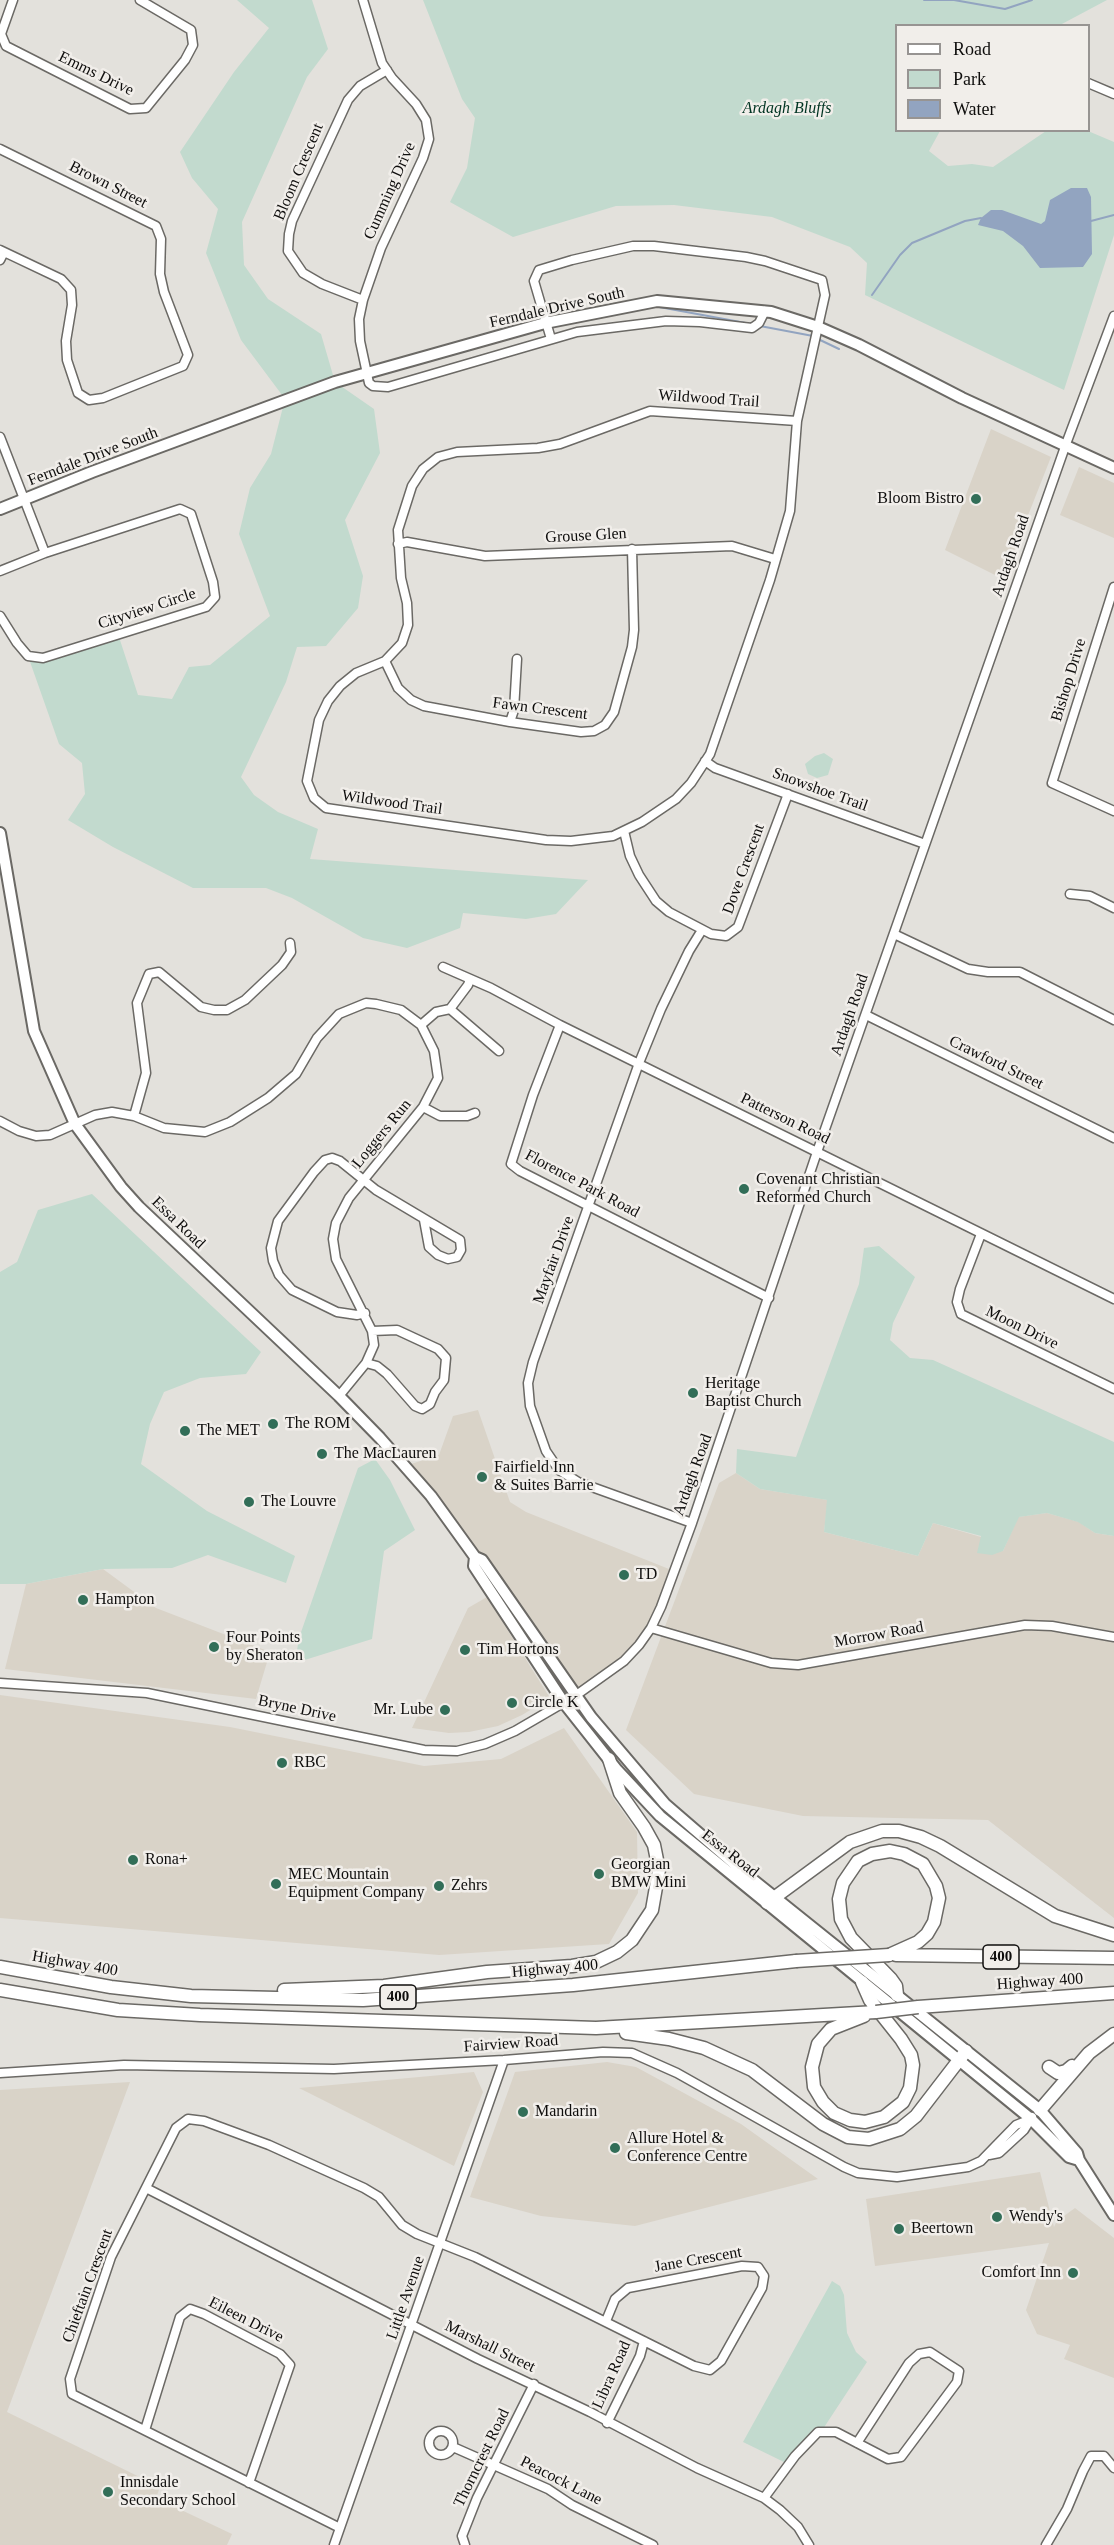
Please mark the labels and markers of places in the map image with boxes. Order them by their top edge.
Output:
place label: Bloom Bistro [877,489,964,509]
marker: Bloom Bistro [969,492,983,506]
place label: Covenant Christian Reformed Church [756,1170,880,1208]
marker: Covenant Christian Reformed Church [737,1182,751,1196]
place label: Heritage Baptist Church [705,1374,801,1412]
marker: Heritage Baptist Church [686,1386,700,1400]
place label: The ROM [285,1414,350,1434]
marker: The ROM [266,1417,280,1431]
place label: The MET [197,1421,260,1441]
marker: The MET [178,1424,192,1438]
place label: The MacLauren [334,1444,437,1464]
marker: The MacLauren [315,1447,329,1461]
place label: Fairfield Inn & Suites Barrie [494,1458,594,1496]
marker: Fairfield Inn & Suites Barrie [475,1470,489,1484]
place label: The Louvre [261,1492,336,1512]
marker: The Louvre [242,1495,256,1509]
place label: TD [636,1565,657,1585]
marker: TD [617,1568,631,1582]
place label: Hampton [95,1590,155,1610]
marker: Hampton [76,1593,90,1607]
place label: Four Points by Sheraton [226,1628,303,1666]
marker: Four Points by Sheraton [207,1640,221,1654]
place label: Tim Hortons [477,1640,559,1660]
marker: Tim Hortons [458,1643,472,1657]
place label: Circle K [524,1693,579,1713]
marker: Circle K [505,1696,519,1710]
place label: Mr. Lube [373,1700,433,1720]
marker: Mr. Lube [438,1703,452,1717]
place label: RBC [294,1753,326,1773]
marker: RBC [275,1756,289,1770]
place label: Rona+ [145,1850,188,1870]
marker: Rona+ [126,1853,140,1867]
place label: Georgian BMW Mini [611,1855,686,1893]
place label: MEC Mountain Equipment Company [288,1865,424,1903]
marker: Georgian BMW Mini [592,1867,606,1881]
place label: Zehrs [451,1876,487,1896]
marker: MEC Mountain Equipment Company [269,1877,283,1891]
marker: Zehrs [432,1879,446,1893]
place label: Mandarin [535,2102,597,2122]
marker: Mandarin [516,2105,530,2119]
place label: Allure Hotel & Conference Centre [627,2129,747,2167]
marker: Allure Hotel & Conference Centre [608,2141,622,2155]
place label: Wendy's [1009,2207,1063,2227]
marker: Wendy's [990,2210,1004,2224]
place label: Beertown [911,2219,973,2239]
marker: Beertown [892,2222,906,2236]
place label: Comfort Inn [981,2263,1061,2283]
marker: Comfort Inn [1066,2266,1080,2280]
place label: Innisdale Secondary School [120,2473,236,2511]
marker: Innisdale Secondary School [101,2485,115,2499]

